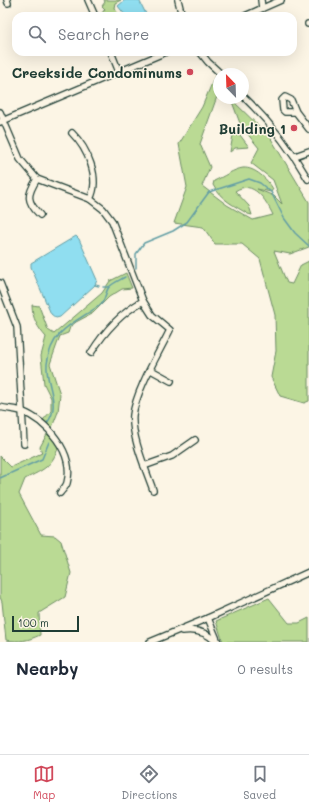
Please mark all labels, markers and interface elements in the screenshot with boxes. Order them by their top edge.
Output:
search box [12,12,297,56]
icon: search [26,23,48,45]
text: Search here [58,24,149,44]
place label: Creekside Condominums [12,63,182,82]
marker: Creekside Condominums [185,67,195,77]
north arrow [213,68,249,104]
place label: Building 1 [219,119,286,138]
marker: Building 1 [289,123,299,133]
scale bar [12,614,79,633]
text: 100 m [18,615,49,630]
text: Nearby [16,657,78,679]
text: 0 results [238,660,293,677]
tab: Map [33,763,55,802]
tab: Directions [121,763,177,802]
tab: Saved [243,763,276,802]

